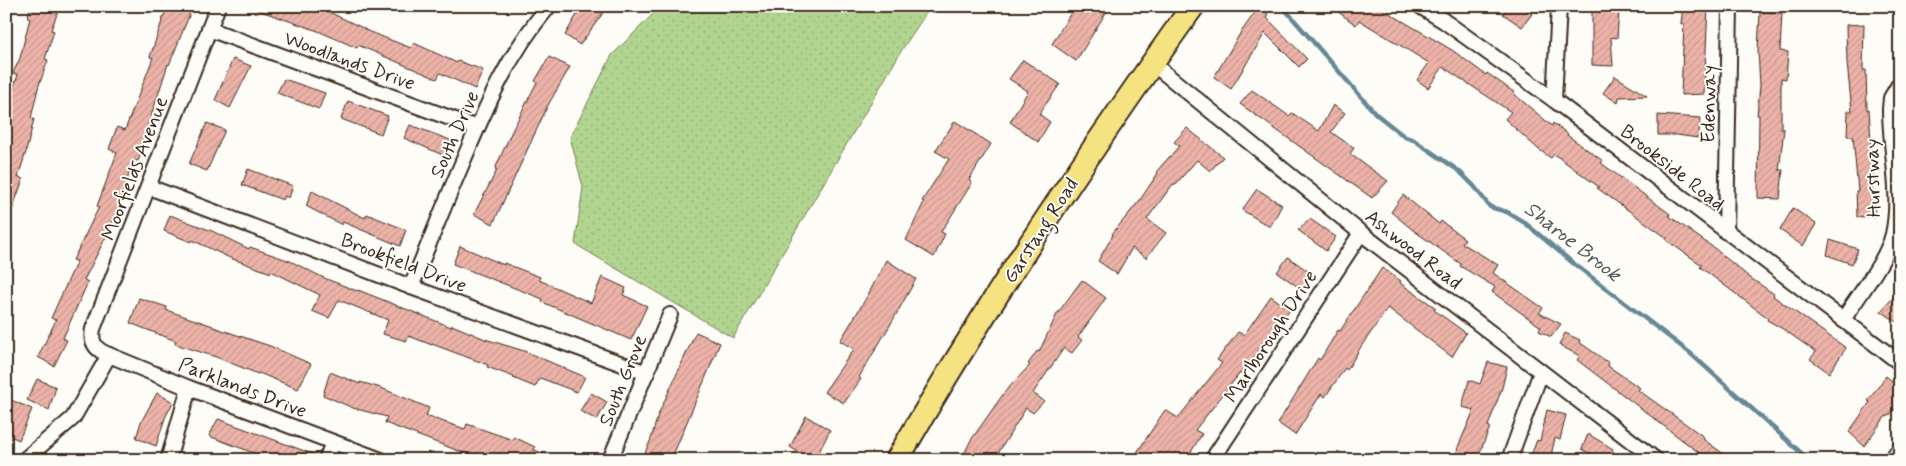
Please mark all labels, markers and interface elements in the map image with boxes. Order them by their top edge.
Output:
street label: Woodlands Drive [280,25,419,98]
street label: Edenway [1695,65,1724,143]
street label: South Drive [424,87,487,183]
street label: Moorfields Avenue [95,92,175,245]
street label: Brookside Road [1614,119,1730,218]
street label: Hurstway [1859,138,1888,218]
street label: Garstang Road [997,173,1087,290]
water label: Sharoe Brook [1518,195,1628,289]
street label: Ashwood Road [1359,204,1467,297]
street label: Brookfield Drive [337,227,470,300]
street label: Marlborough Drive [1218,265,1324,408]
street label: South Grove [593,331,654,430]
street label: Parklands Drive [174,352,311,425]

